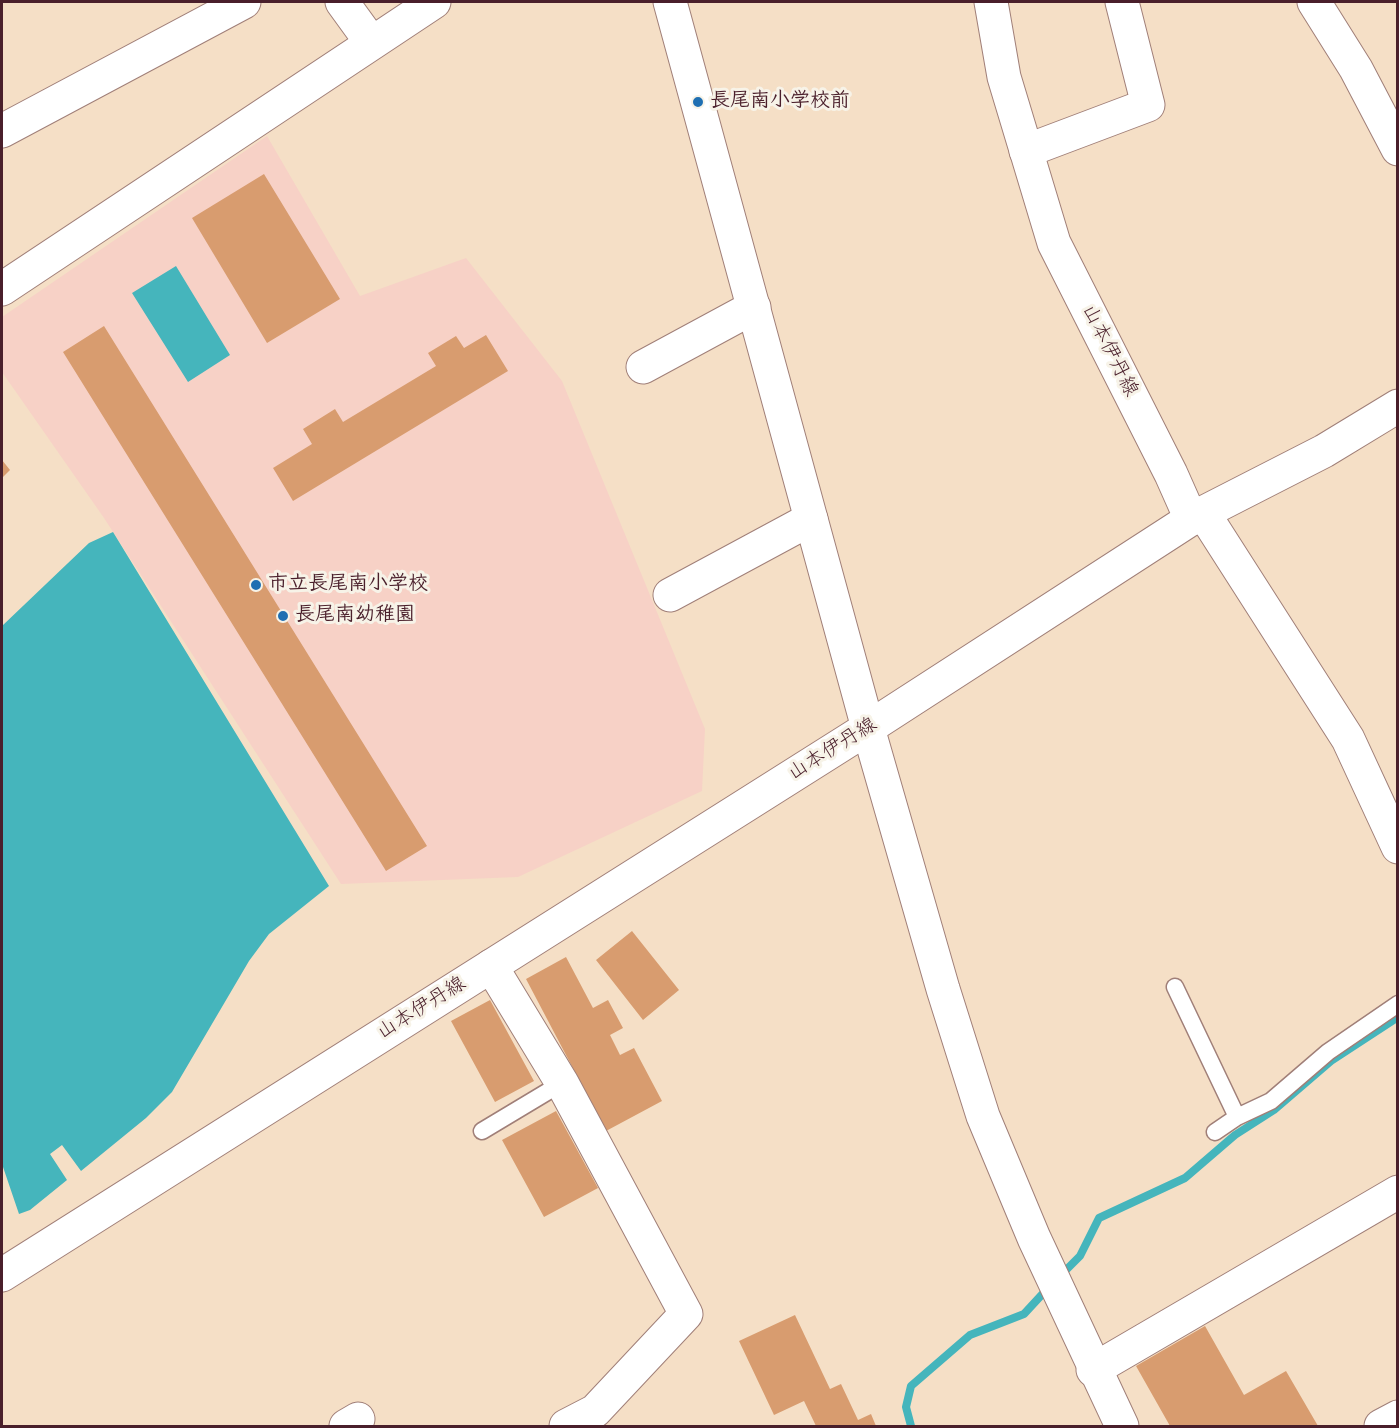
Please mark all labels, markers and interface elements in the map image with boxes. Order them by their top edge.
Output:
place label: 長尾南小学校前 [710,90,850,114]
marker: 長尾南小学校前 [691,95,705,109]
street label: 山本伊丹線 [1076,301,1142,401]
place label: 市立長尾南小学校 [268,573,428,597]
marker: 市立長尾南小学校 [249,578,263,592]
place label: 長尾南幼稚園 [295,604,415,628]
marker: 長尾南幼稚園 [276,609,290,623]
street label: 山本伊丹線 [784,713,882,787]
street label: 山本伊丹線 [373,972,471,1046]

